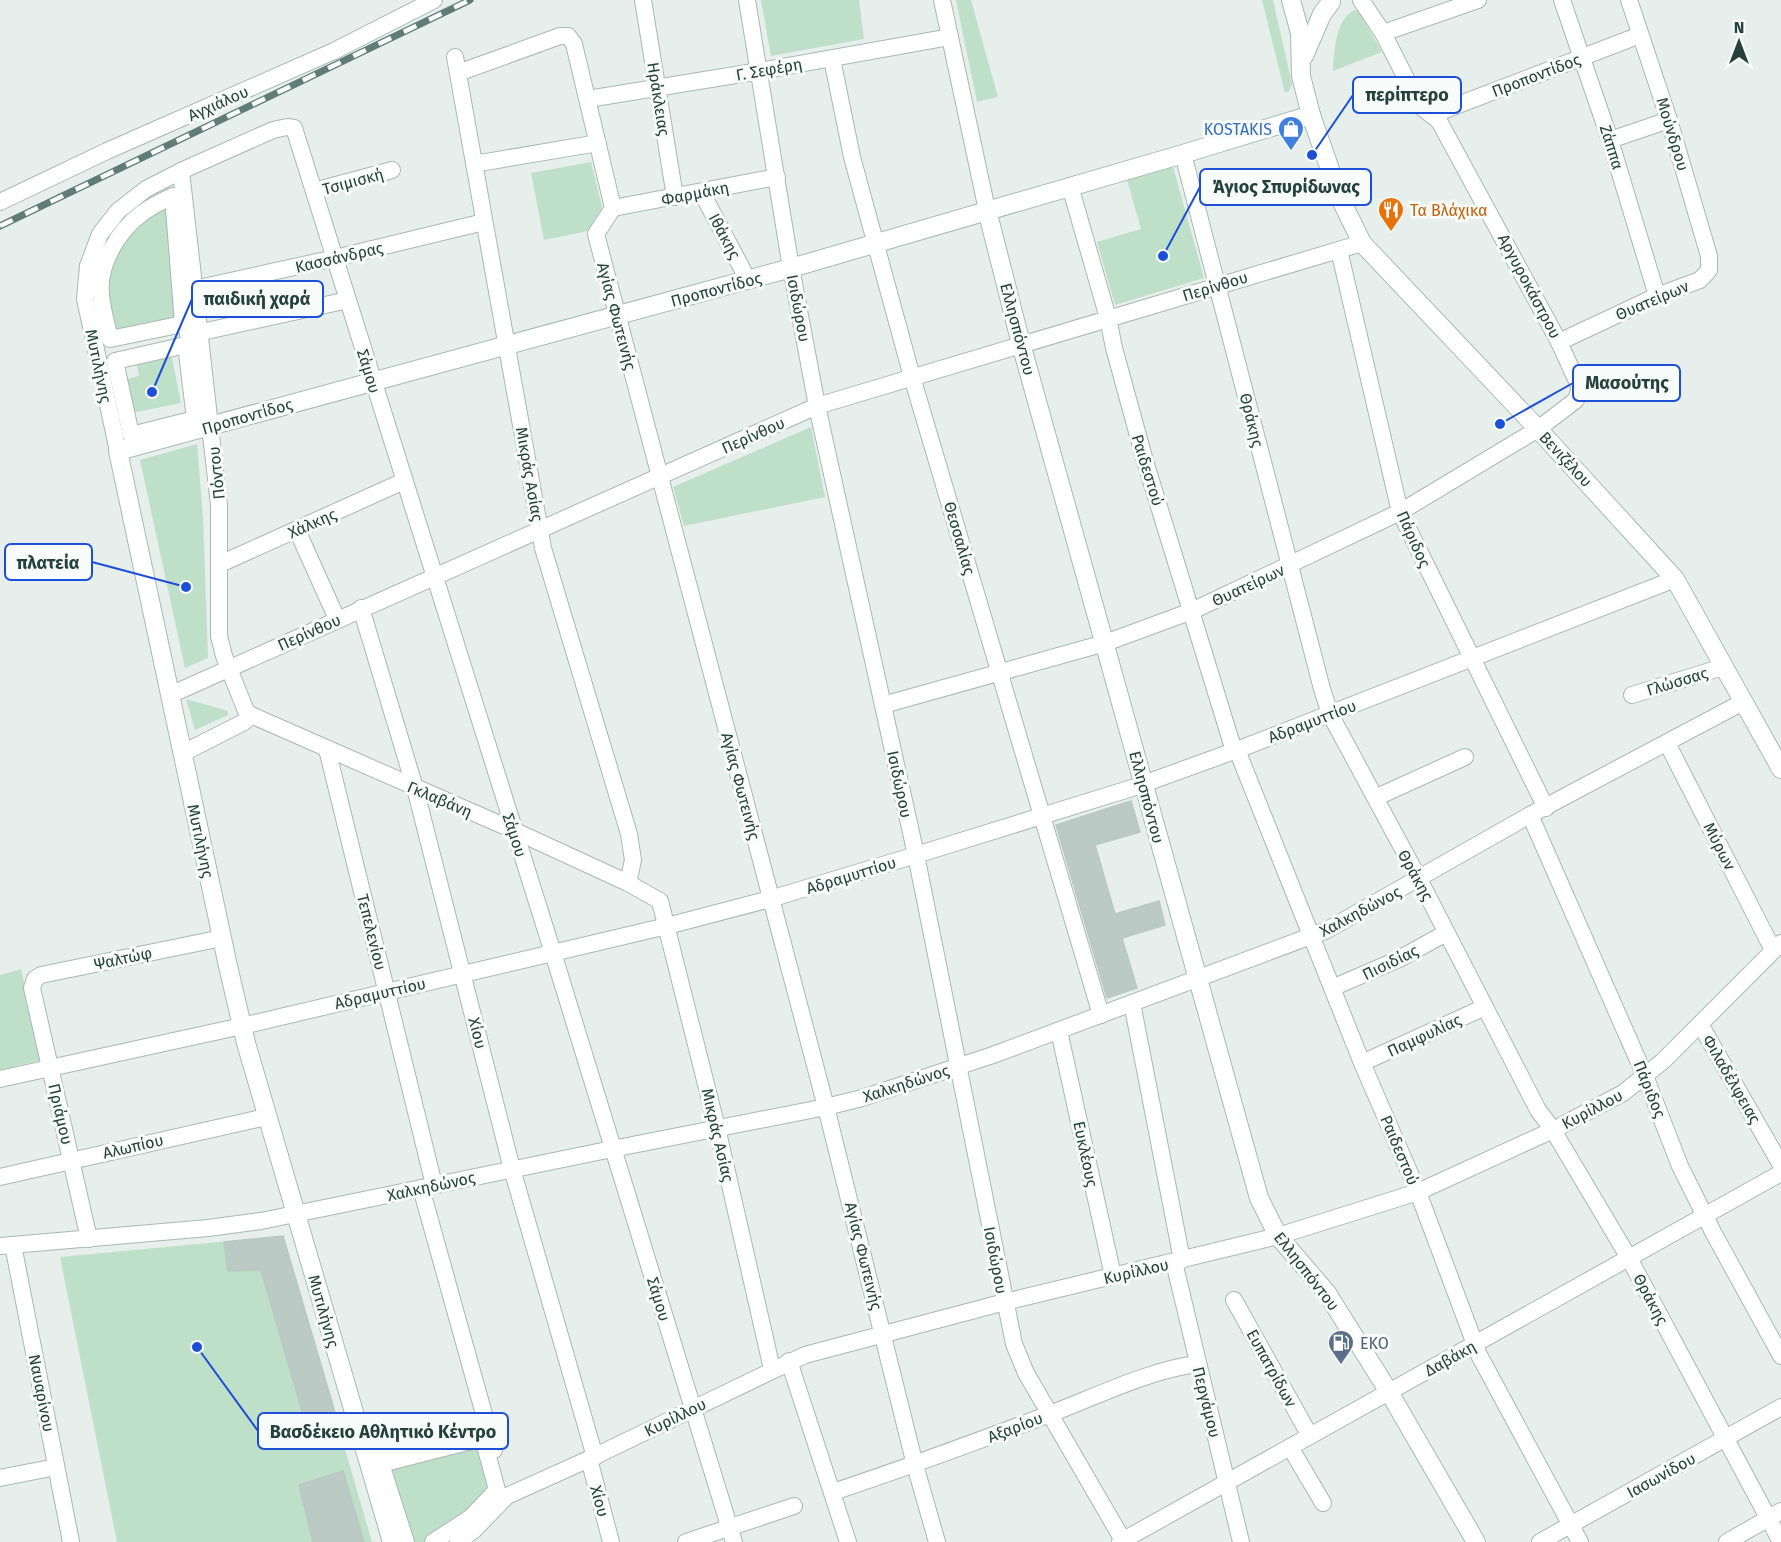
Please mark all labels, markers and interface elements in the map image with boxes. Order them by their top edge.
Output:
north arrow [1709,12,1769,72]
text: N [1734,18,1744,37]
street label: Προποντίδος [1489,50,1584,101]
street label: Γ. Σεφέρη [734,54,804,85]
street label: Ηράκλειας [643,61,674,138]
callout: περίπτερο [1353,77,1461,113]
street label: Αγχιάλου [185,82,251,125]
text: περίπτερο [1364,84,1449,106]
street label: Μούνδρου [1652,95,1693,173]
shop icon: KOSTAKIS [1276,114,1306,152]
place label: KOSTAKIS [1204,120,1272,139]
street label: Ζάππα [1596,123,1627,172]
street label: Τσιμισκή [320,164,386,199]
callout: Άγιος Σπυρίδωνας [1200,169,1371,205]
text: Άγιος Σπυρίδωνας [1212,176,1360,198]
street label: Φαρμάκη [660,178,731,209]
restaurant icon: Τα Βλάχικα [1376,195,1406,233]
place label: Τα Βλάχικα [1410,201,1487,220]
street label: Ιθάκης [705,210,745,263]
street label: Αργυροκάστρου [1494,231,1565,342]
street label: Κασσάνδρας [293,238,385,277]
street label: Αγίας Φωτεινής [593,260,640,373]
street label: Προποντίδος [668,268,764,311]
street label: Περίνθου [1180,268,1250,305]
street label: Ισιδώρου [783,273,814,343]
street label: Θυατείρων [1613,276,1692,324]
callout: παιδική χαρά [192,281,323,317]
street label: Ελλησπόντου [996,281,1039,377]
text: παιδική χαρά [202,288,311,310]
street label: Μυτιλήνης [81,327,116,405]
street label: Σάμου [353,347,384,395]
callout: Μασούτης [1573,365,1680,401]
text: Μασούτης [1585,372,1669,394]
street label: Θράκης [1236,391,1268,450]
street label: Προποντίδος [200,394,295,439]
street label: Περίνθου [719,413,788,458]
street label: Μικράς Ασίας [512,425,547,523]
street label: Βενιζέλου [1535,428,1596,491]
street label: Ραιδεστού [1128,432,1167,508]
street label: Πόντου [204,445,229,500]
street label: Θεσσαλίας [940,499,979,577]
street label: Χάλκης [285,504,340,543]
street label: Πάριδος [1393,508,1435,571]
callout: πλατεία [5,544,92,580]
text: πλατεία [15,552,80,574]
street label: Θυατείρων [1209,560,1288,610]
street label: Περίνθου [275,610,344,655]
street label: Γλώσσας [1644,663,1711,700]
street label: Αδραμυττίου [1265,696,1359,747]
street label: Αγίας Φωτεινής [717,730,764,843]
street label: Ισιδώρου [883,749,916,819]
street label: Ελλησπόντου [1125,749,1168,845]
street label: Γκλαβάνη [404,777,475,822]
street label: Μυτιλήνης [183,802,218,880]
street label: Σάμου [499,811,531,860]
street label: Μύρων [1700,819,1740,874]
street label: Θράκης [1394,846,1438,904]
street label: Αδραμυττίου [804,853,898,898]
street label: Χαλκηδώνος [1316,882,1405,941]
street label: Τεπελενίου [353,892,390,972]
street label: Πισιδίας [1359,941,1422,984]
street label: Ψαλτώφ [92,943,154,974]
street label: Αδραμυττίου [333,974,428,1013]
street label: Παμφυλίας [1384,1010,1465,1061]
street label: Χίου [464,1015,491,1051]
street label: Φιλαδέλφειας [1699,1032,1765,1127]
street label: Πάριδος [1629,1058,1670,1121]
street label: Χαλκηδώνος [861,1060,952,1106]
street label: Πριάμου [44,1082,77,1146]
street label: Κυρίλλου [1558,1085,1626,1133]
street label: Μικράς Ασίας [698,1086,738,1184]
street label: Ραιδεστού [1376,1112,1423,1188]
street label: Ευκλέους [1069,1119,1102,1189]
street label: Αλωπίου [101,1130,165,1163]
street label: Χαλκηδώνος [385,1168,477,1205]
street label: Αγίας Φωτεινής [841,1200,886,1313]
street label: Ισιδώρου [980,1225,1011,1295]
street label: Ελλησπόντου [1270,1228,1343,1314]
street label: Κυρίλλου [1102,1255,1171,1288]
street label: Θράκης [1629,1270,1672,1329]
street label: Μυτιλήνης [304,1273,343,1350]
street label: Σάμου [643,1275,674,1323]
street label: Ευπατρίδων [1242,1326,1301,1411]
fuel station icon: ΕΚΟ [1326,1328,1356,1366]
place label: ΕΚΟ [1360,1334,1389,1353]
street label: Δαβάκη [1421,1337,1479,1380]
street label: Ναυαρίνου [25,1353,58,1434]
street label: Περγάμου [1189,1365,1225,1440]
street label: Κυρίλλου [641,1394,709,1441]
street label: Αξαρίου [985,1408,1045,1447]
callout: Βασδέκειο Αθλητικό Κέντρο [258,1413,508,1449]
text: Βασδέκειο Αθλητικό Κέντρο [270,1421,496,1443]
street label: Ιασωνίδου [1624,1449,1699,1502]
street label: Χίου [586,1483,613,1519]

